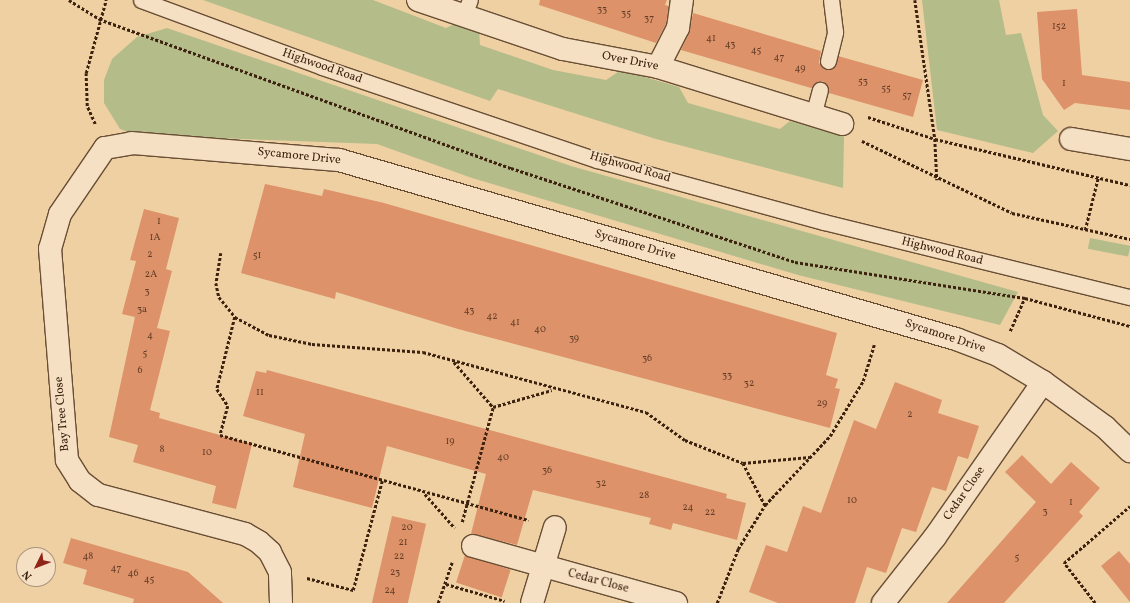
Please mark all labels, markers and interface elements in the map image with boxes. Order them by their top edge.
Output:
house number: 33 [597,4,607,16]
house number: 35 [621,8,631,20]
house number: 37 [644,13,654,25]
house number: 152 [1052,21,1066,33]
house number: 41 [706,33,716,45]
house number: 43 [725,39,735,51]
house number: 45 [751,45,761,57]
street label: Highwood Road [280,47,364,87]
street label: Over Drive [600,49,660,75]
house number: 47 [774,52,784,64]
house number: 49 [795,63,805,75]
house number: 53 [858,76,868,88]
house number: 1 [1062,78,1066,90]
house number: 55 [881,83,891,95]
house number: 57 [902,90,912,102]
street label: Sycamore Drive [257,145,341,169]
street label: Highwood Road [588,150,672,186]
house number: 1 [157,216,161,228]
street label: Sycamore Drive [593,228,677,264]
house number: 1A [150,232,160,244]
street label: Highwood Road [900,235,984,269]
house number: 2 [147,249,153,261]
house number: 51 [253,250,261,262]
house number: 2A [145,269,157,281]
house number: 3 [144,286,150,298]
house number: 3a [137,304,147,316]
house number: 43 [464,305,474,317]
house number: 42 [486,311,498,323]
house number: 41 [510,317,520,329]
street label: Sycamore Drive [903,317,987,357]
house number: 40 [534,324,546,336]
house number: 4 [147,330,153,342]
house number: 39 [569,333,579,345]
house number: 5 [143,348,147,360]
house number: 36 [642,353,652,365]
house number: 6 [137,365,143,377]
house number: 33 [722,370,732,382]
street label: Bay Tree Close [53,376,73,452]
house number: 32 [744,378,754,390]
house number: 11 [256,387,264,399]
house number: 29 [817,398,827,410]
house number: 2 [907,409,913,421]
house number: 19 [445,436,455,448]
house number: 8 [159,444,165,456]
house number: 10 [202,447,212,459]
house number: 40 [497,452,509,464]
street label: Cedar Close [941,464,989,524]
house number: 36 [542,465,552,477]
house number: 32 [596,478,606,490]
house number: 28 [639,490,649,502]
house number: 10 [847,495,857,507]
house number: 1 [1069,497,1073,509]
house number: 24 [682,502,694,514]
house number: 3 [1042,506,1048,518]
house number: 22 [705,507,715,519]
house number: 20 [401,522,413,534]
house number: 21 [398,537,408,549]
north arrow [16,547,56,587]
house number: 48 [83,551,93,563]
house number: 22 [394,551,404,563]
house number: 5 [1015,552,1019,564]
house number: 47 [111,563,121,575]
text: N [19,567,36,583]
house number: 23 [390,567,400,579]
street label: Cedar Close [566,567,630,597]
house number: 46 [128,568,138,580]
house number: 45 [144,574,154,586]
house number: 24 [384,585,396,597]

